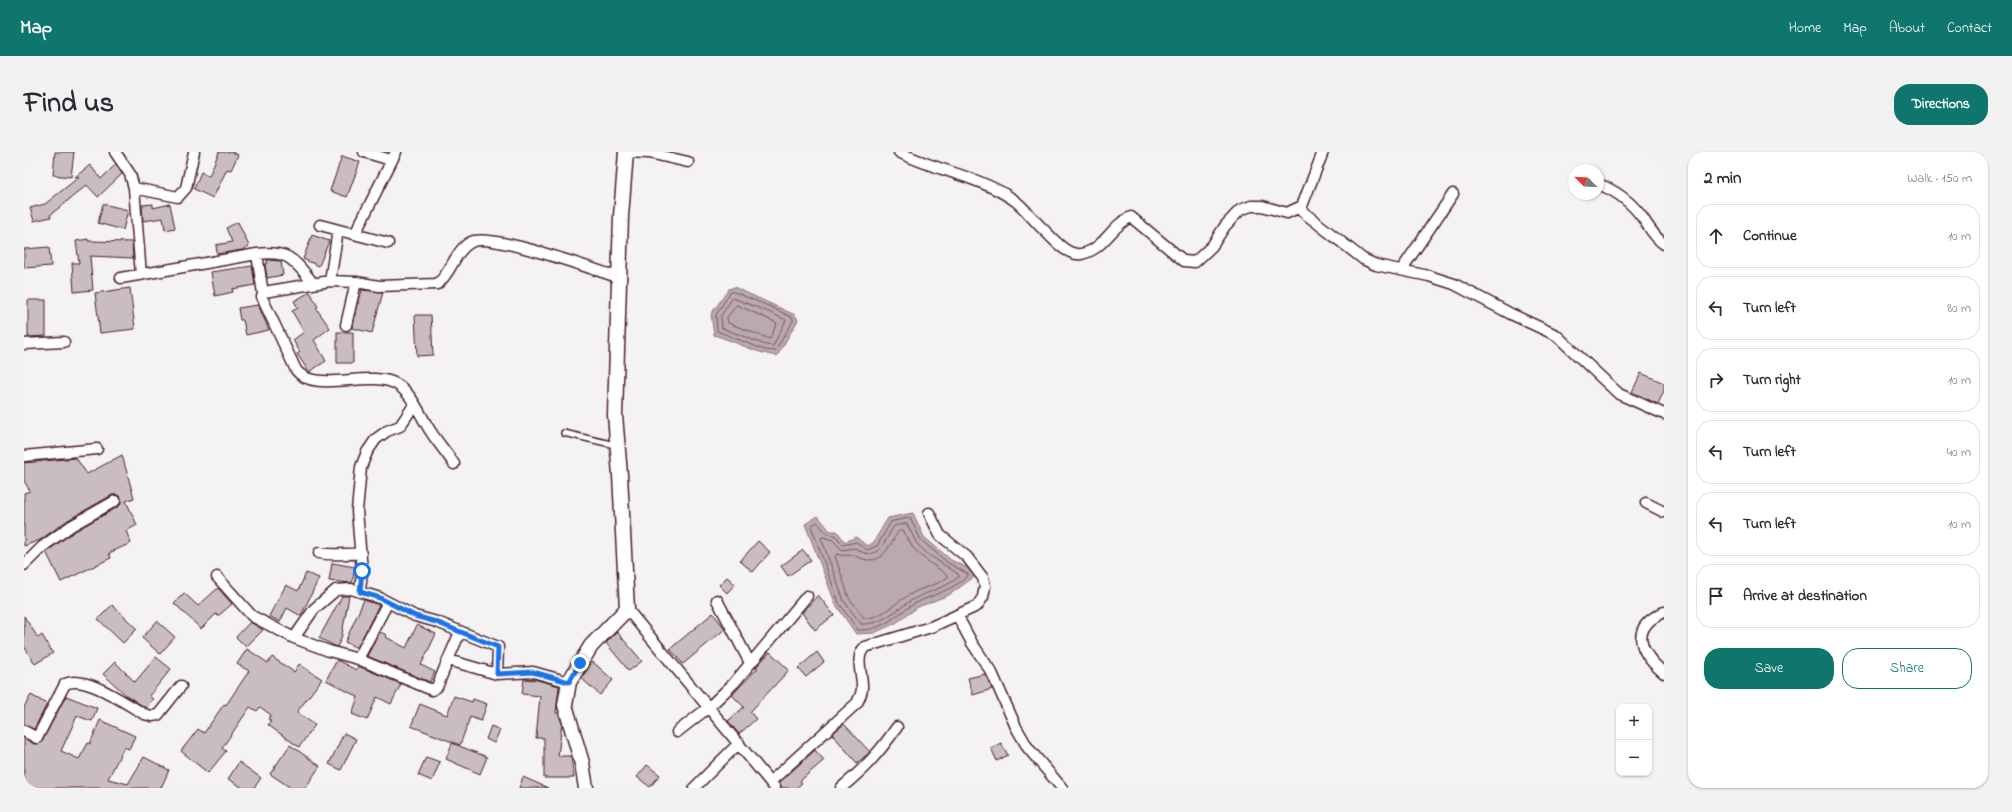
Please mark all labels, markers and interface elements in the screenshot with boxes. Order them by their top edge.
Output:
text: Map [20,15,52,42]
text: Home [1789,18,1821,39]
text: Map [1843,18,1867,39]
text: About [1889,18,1925,39]
text: Contact [1947,18,1992,39]
text: Find us [24,84,114,125]
button: Directions [1894,84,1988,125]
north arrow [1568,164,1604,200]
text: 2 min [1704,166,1741,191]
text: Walk · 150 m [1907,169,1972,188]
icon: ahead [1705,225,1727,247]
text: Continue [1743,225,1797,247]
text: 10 m [1948,227,1971,246]
icon: left [1705,297,1727,319]
text: Turn left [1743,297,1796,319]
text: 80 m [1947,299,1971,318]
icon: right [1705,369,1727,391]
text: Turn right [1743,369,1801,391]
text: 10 m [1948,371,1971,390]
icon: left [1705,441,1727,463]
text: Turn left [1743,441,1796,463]
text: 40 m [1947,443,1971,462]
icon: left [1705,513,1727,535]
text: Turn left [1743,513,1796,535]
text: 10 m [1948,515,1971,534]
route start [353,562,371,580]
icon: arrive [1705,585,1727,607]
text: Arrive at destination [1743,585,1867,607]
button: Save [1704,648,1834,689]
button: Share [1842,648,1972,689]
route end [571,654,589,672]
map controls [1616,704,1652,776]
button: + [1616,704,1652,740]
button: − [1616,740,1652,776]

